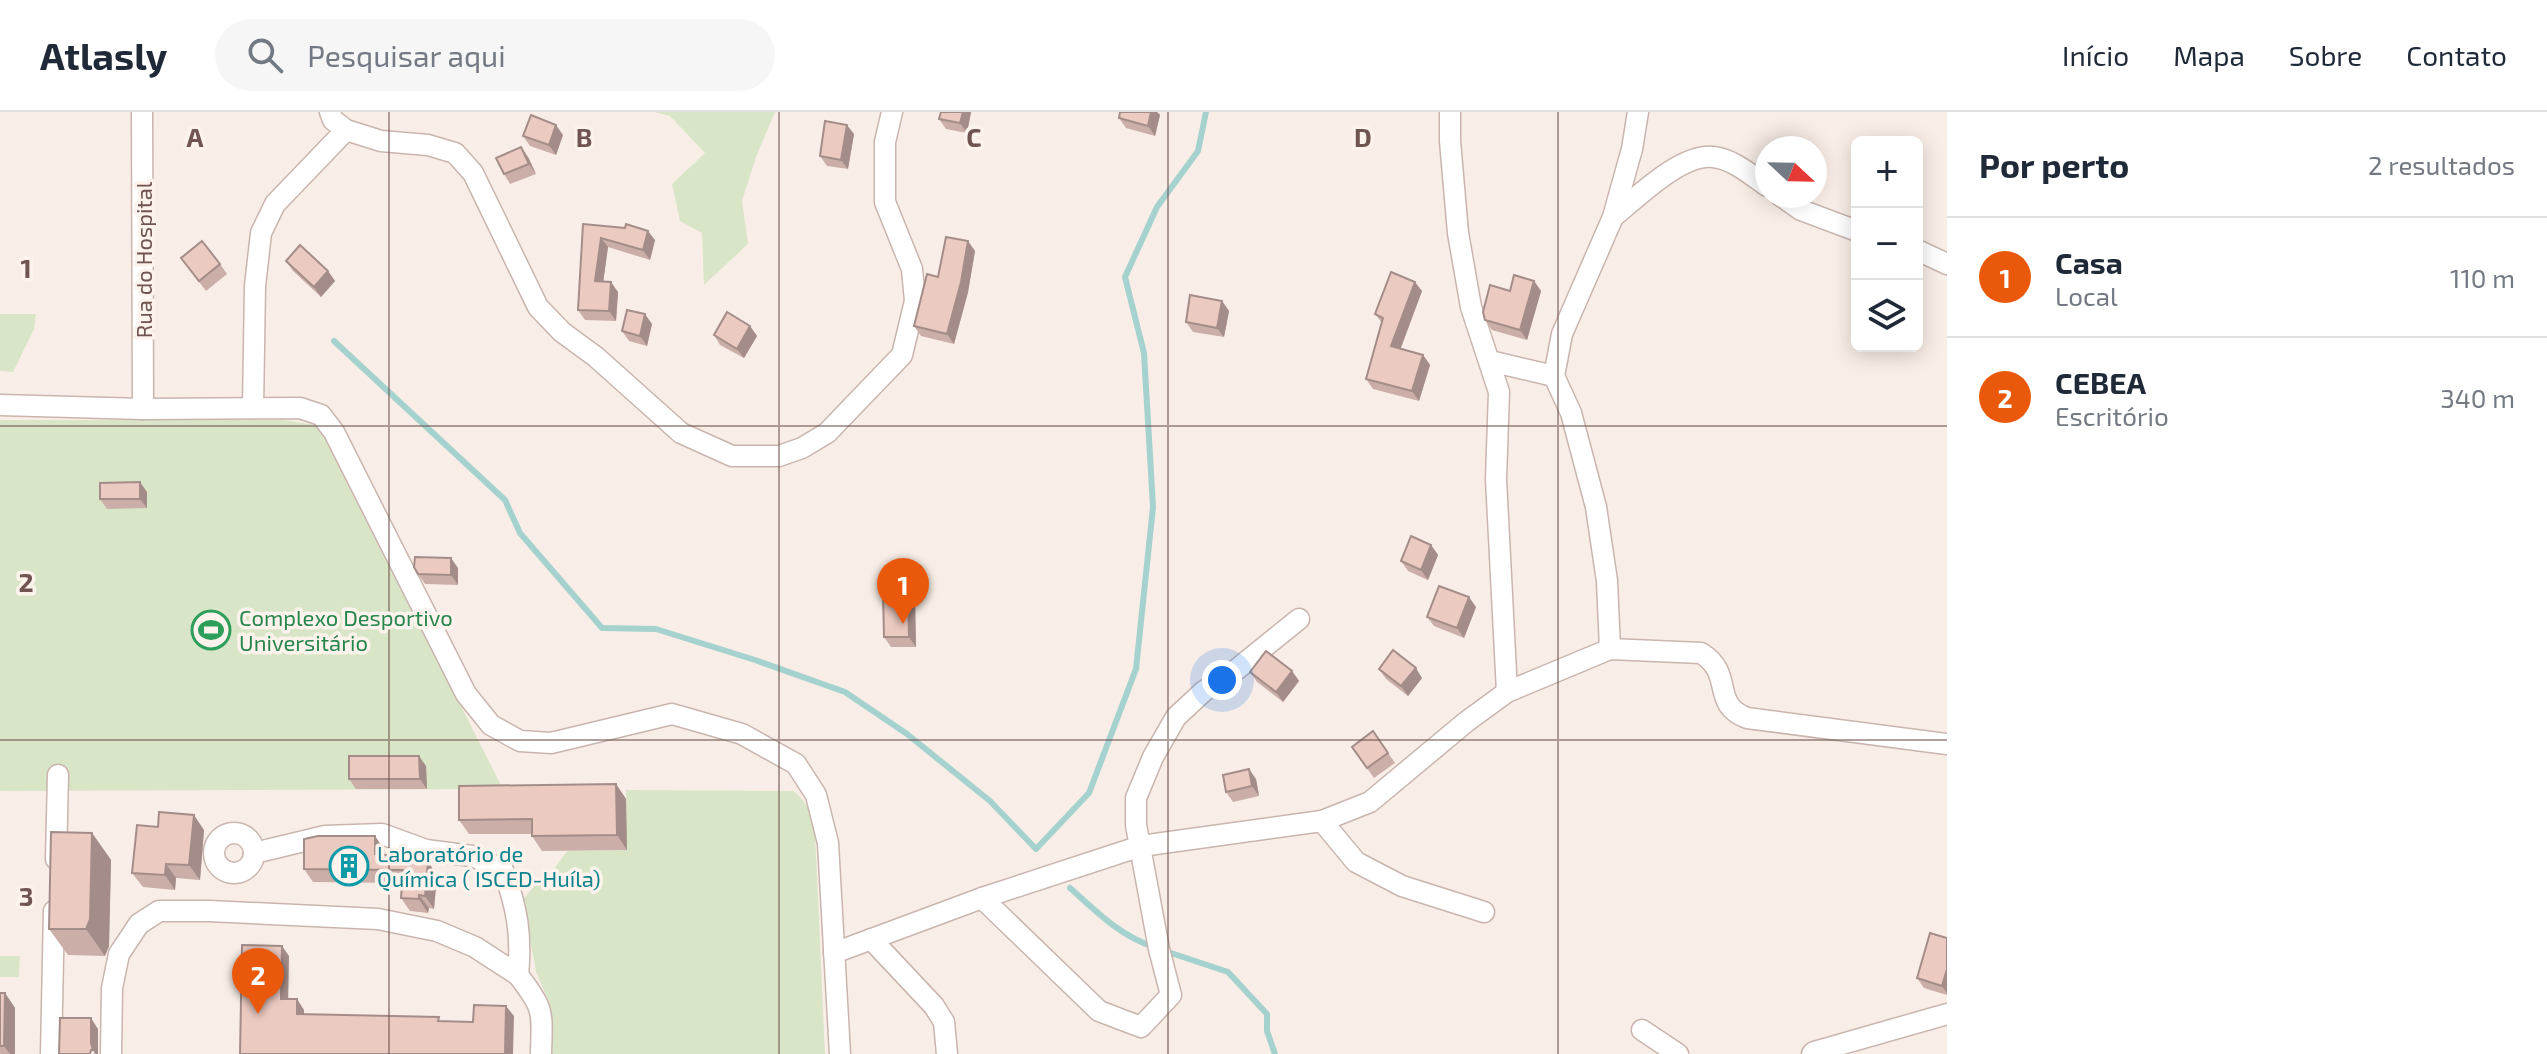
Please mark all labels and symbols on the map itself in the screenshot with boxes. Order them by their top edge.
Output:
text: A [187,121,204,152]
text: B [576,121,592,152]
text: C [966,121,982,152]
text: D [1354,121,1372,152]
north arrow [1755,136,1827,208]
street label: Rua do Hospital [130,181,156,338]
text: 1 [20,252,32,283]
pin: 1 [877,558,929,624]
text: 2 [18,566,34,597]
place label: Complexo Desportivo Universitário [239,604,453,655]
sports icon: Complexo Desportivo Universitário [190,609,232,651]
your location [1202,660,1242,700]
place label: Laboratório de Química ( ISCED-Huíla) [377,840,601,892]
building icon: Laboratório de Química ( ISCED-Huíla) [328,845,370,887]
text: 3 [19,880,33,911]
pin: 2 [232,948,284,1014]

